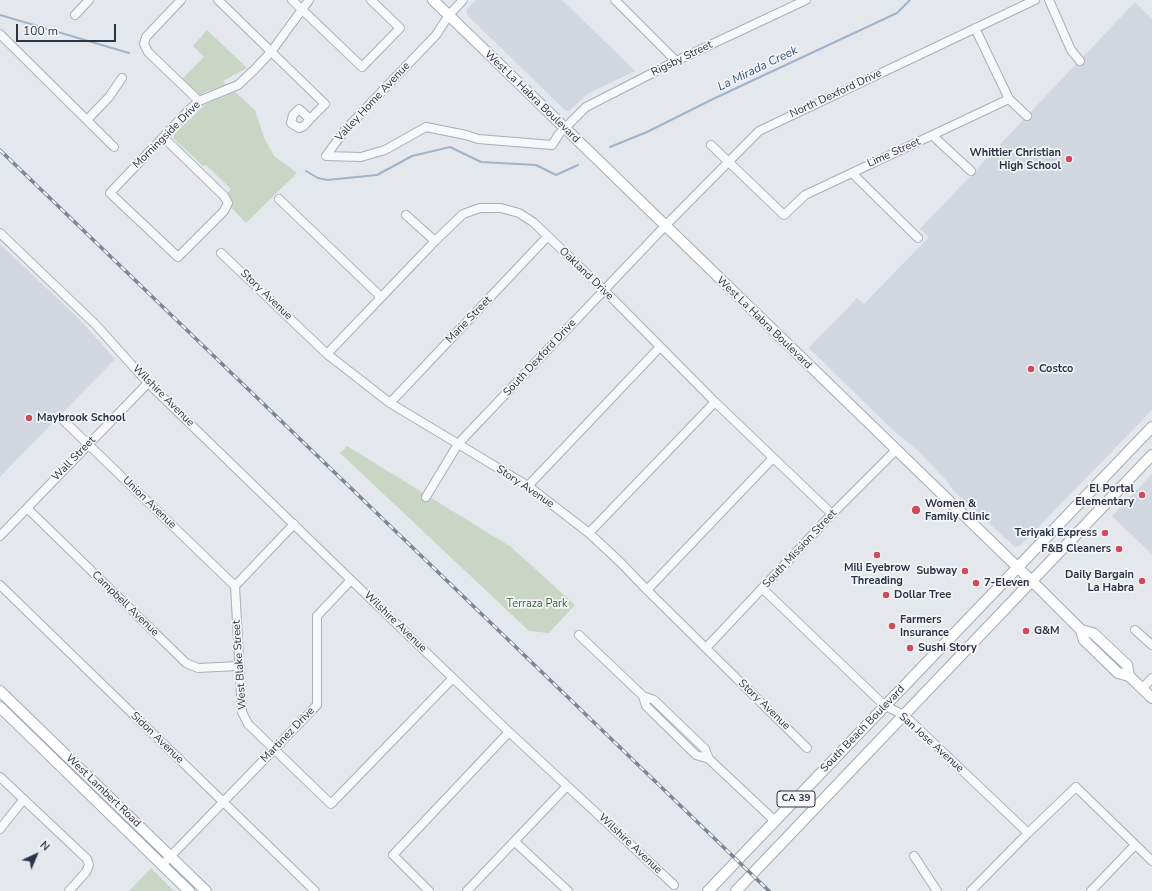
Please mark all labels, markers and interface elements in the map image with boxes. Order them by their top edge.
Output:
scale bar [18,16,118,42]
text: 100 m [23,23,58,39]
street label: Rigsby Street [649,38,715,80]
water label: La Mirada Creek [716,43,800,95]
street label: West La Habra Boulevard [482,48,582,146]
street label: Valley Home Avenue [333,60,413,144]
street label: North Dexford Drive [788,67,884,121]
street label: Morningside Drive [131,99,203,171]
street label: Lime Street [865,135,923,171]
place label: Whittier Christian High School [970,146,1061,172]
marker: Whittier Christian High School [1064,154,1074,164]
street label: Oakland Drive [556,245,616,303]
street label: Story Avenue [237,267,295,323]
street label: West La Habra Boulevard [714,274,814,372]
street label: Marie Street [443,294,495,346]
street label: South Dexford Drive [501,317,579,399]
street label: Wilshire Avenue [129,362,197,430]
place label: Costco [1039,362,1073,376]
marker: Costco [1026,364,1036,374]
place label: Maybrook School [37,411,125,425]
marker: Maybrook School [24,413,34,423]
street label: Wall Street [50,434,98,484]
street label: Story Avenue [494,463,556,511]
street label: Union Avenue [119,474,179,532]
place label: El Portal Elementary [1075,482,1134,508]
marker: El Portal Elementary [1137,490,1147,500]
place label: Women & Family Clinic [925,497,990,523]
marker: Women & Family Clinic [910,504,922,516]
street label: South Mission Street [760,507,840,591]
place label: Teriyaki Express [1014,526,1097,540]
marker: Teriyaki Express [1100,528,1110,538]
place label: F&B Cleaners [1041,542,1111,556]
marker: F&B Cleaners [1114,544,1124,554]
marker: Mili Eyebrow Threading [872,550,882,560]
place label: Mili Eyebrow Threading [844,561,910,587]
place label: Subway [916,564,957,578]
marker: Subway [960,566,970,576]
place label: Daily Bargain La Habra [1065,568,1134,594]
street label: Campbell Avenue [89,569,161,639]
place label: 7-Eleven [984,576,1029,590]
marker: Daily Bargain La Habra [1137,576,1147,586]
marker: 7-Eleven [971,578,981,588]
place label: Dollar Tree [894,588,951,602]
street label: Wilshire Avenue [361,589,429,655]
marker: Dollar Tree [881,590,891,600]
park label: Terraza Park [507,597,567,611]
place label: Farmers Insurance [900,613,949,639]
street label: West Blake Street [230,620,250,710]
marker: Farmers Insurance [887,621,897,631]
place label: G&M [1034,624,1060,638]
marker: G&M [1021,626,1031,636]
place label: Sushi Story [918,641,977,655]
marker: Sushi Story [905,643,915,653]
street label: Story Avenue [735,677,793,733]
street label: South Beach Boulevard [818,683,908,775]
street label: Martinez Drive [258,705,318,765]
street label: Sidon Avenue [128,710,186,766]
street label: San Jose Avenue [896,710,966,776]
street label: West Lambert Road [63,752,143,830]
road number: CA 39 [777,791,815,807]
street label: Wilshire Avenue [596,811,664,877]
north arrow [16,835,56,875]
text: N [37,838,53,854]

